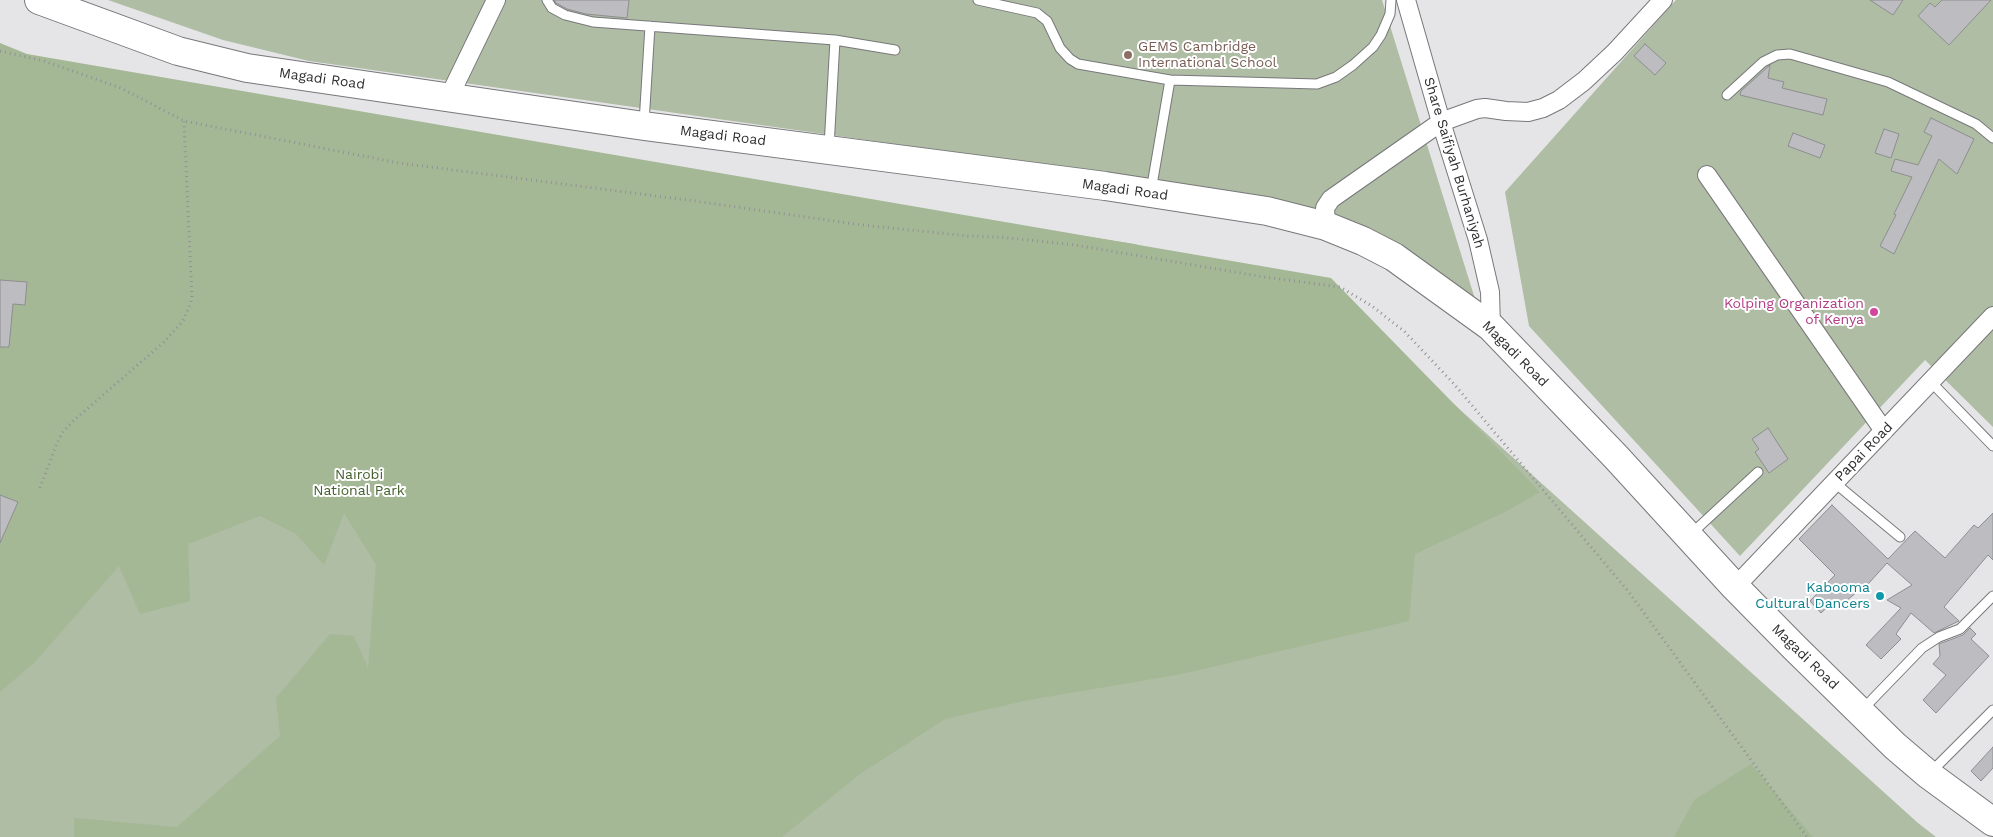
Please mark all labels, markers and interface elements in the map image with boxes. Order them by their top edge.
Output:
place label: GEMS Cambridge International School [1138,39,1277,72]
marker: GEMS Cambridge International School [1122,49,1134,61]
street label: Magadi Road [278,65,366,93]
street label: Share Saifiyah Burhaniyah [1420,75,1488,251]
street label: Magadi Road [679,122,767,150]
street label: Magadi Road [1081,176,1169,204]
place label: Kolping Organization of Kenya [1724,296,1864,328]
marker: Kolping Organization of Kenya [1868,306,1880,318]
street label: Magadi Road [1478,317,1552,391]
street label: Papai Road [1832,419,1896,485]
park label: Nairobi National Park [313,467,405,500]
place label: Kabooma Cultural Dancers [1755,580,1870,612]
marker: Kabooma Cultural Dancers [1874,590,1886,602]
street label: Magadi Road [1768,621,1842,693]

